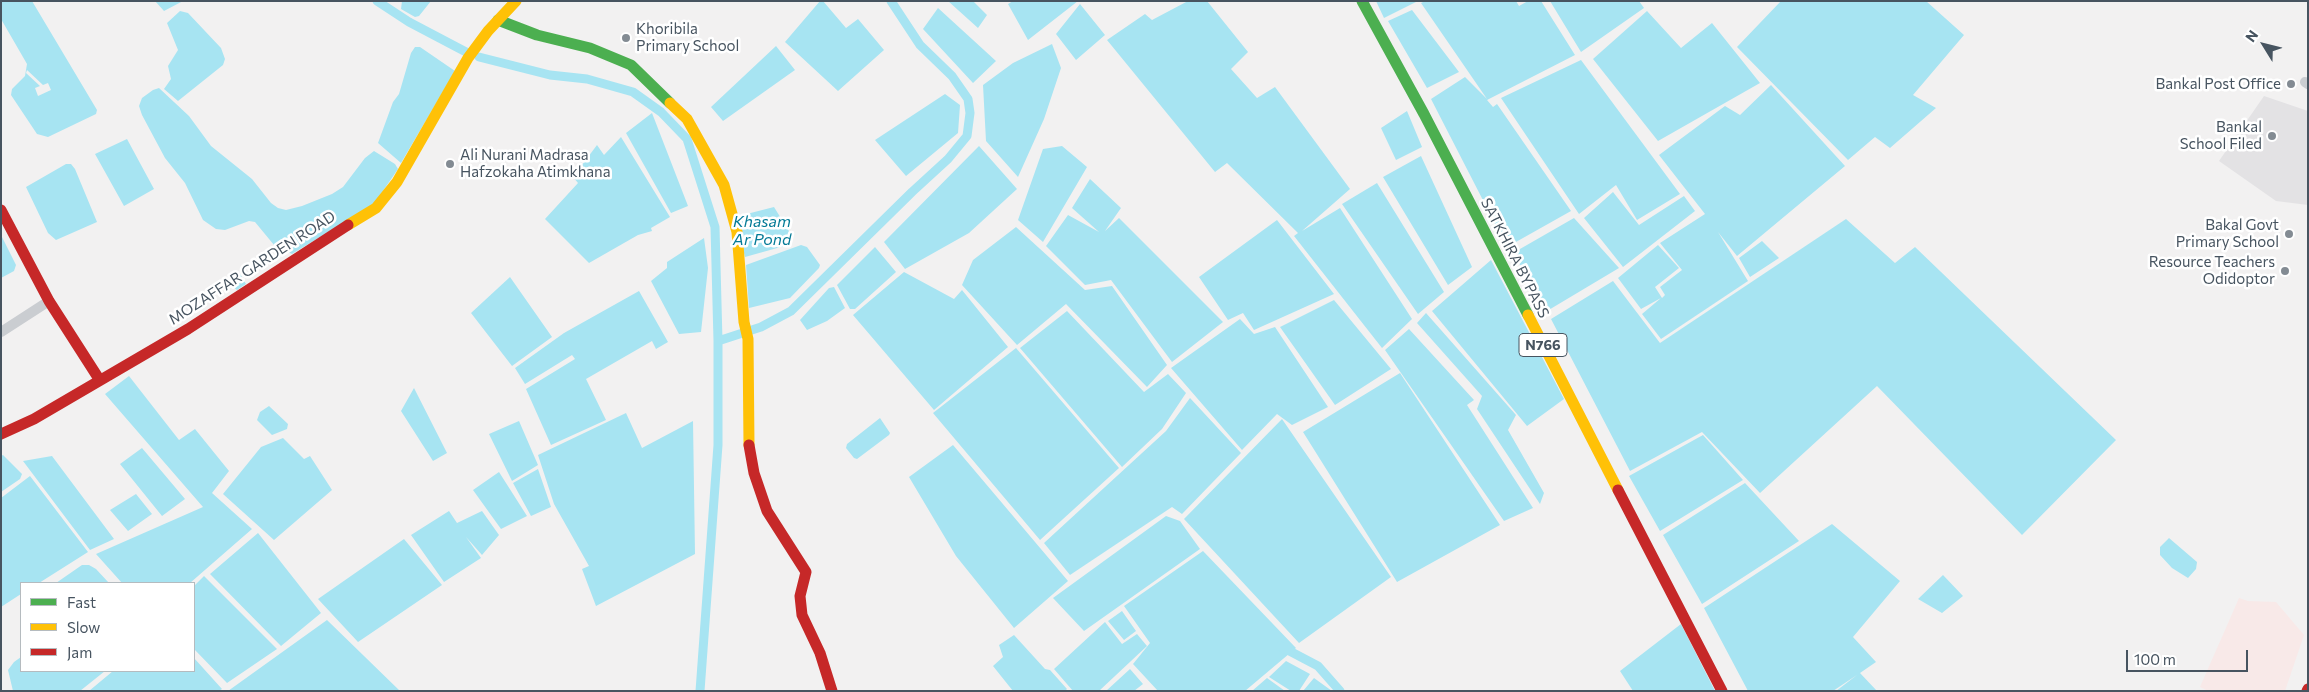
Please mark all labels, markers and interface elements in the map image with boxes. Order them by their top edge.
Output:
place label: Khoribila Primary School [636,20,739,55]
north arrow [2239,20,2289,70]
text: N [2241,27,2261,45]
marker: Khoribila Primary School [620,32,632,44]
place label: Bankal Post Office [2155,75,2281,93]
marker: Bankal Post Office [2285,78,2297,90]
place label: Bankal School Filed [2180,118,2262,153]
marker: Bankal School Filed [2266,130,2278,142]
place label: Ali Nurani Madrasa Hafzokaha Atimkhana [460,146,611,181]
marker: Ali Nurani Madrasa Hafzokaha Atimkhana [444,158,456,170]
street label: SATKHIRA BYPASS [1477,195,1553,321]
street label: MOZAFFAR GARDEN ROAD [165,207,339,329]
water label: Khasam Ar Pond [733,212,791,250]
place label: Bakal Govt Primary School [2176,216,2279,251]
marker: Bakal Govt Primary School [2283,228,2295,240]
place label: Resource Teachers Odidoptor [2149,253,2275,288]
marker: Resource Teachers Odidoptor [2279,265,2291,277]
road number: N766 [1519,334,1567,356]
legend [20,582,195,672]
text: Fast [67,593,96,611]
text: Slow [67,618,100,636]
scale bar [2129,640,2252,672]
text: Jam [67,643,92,661]
text: 100 m [2134,650,2176,668]

